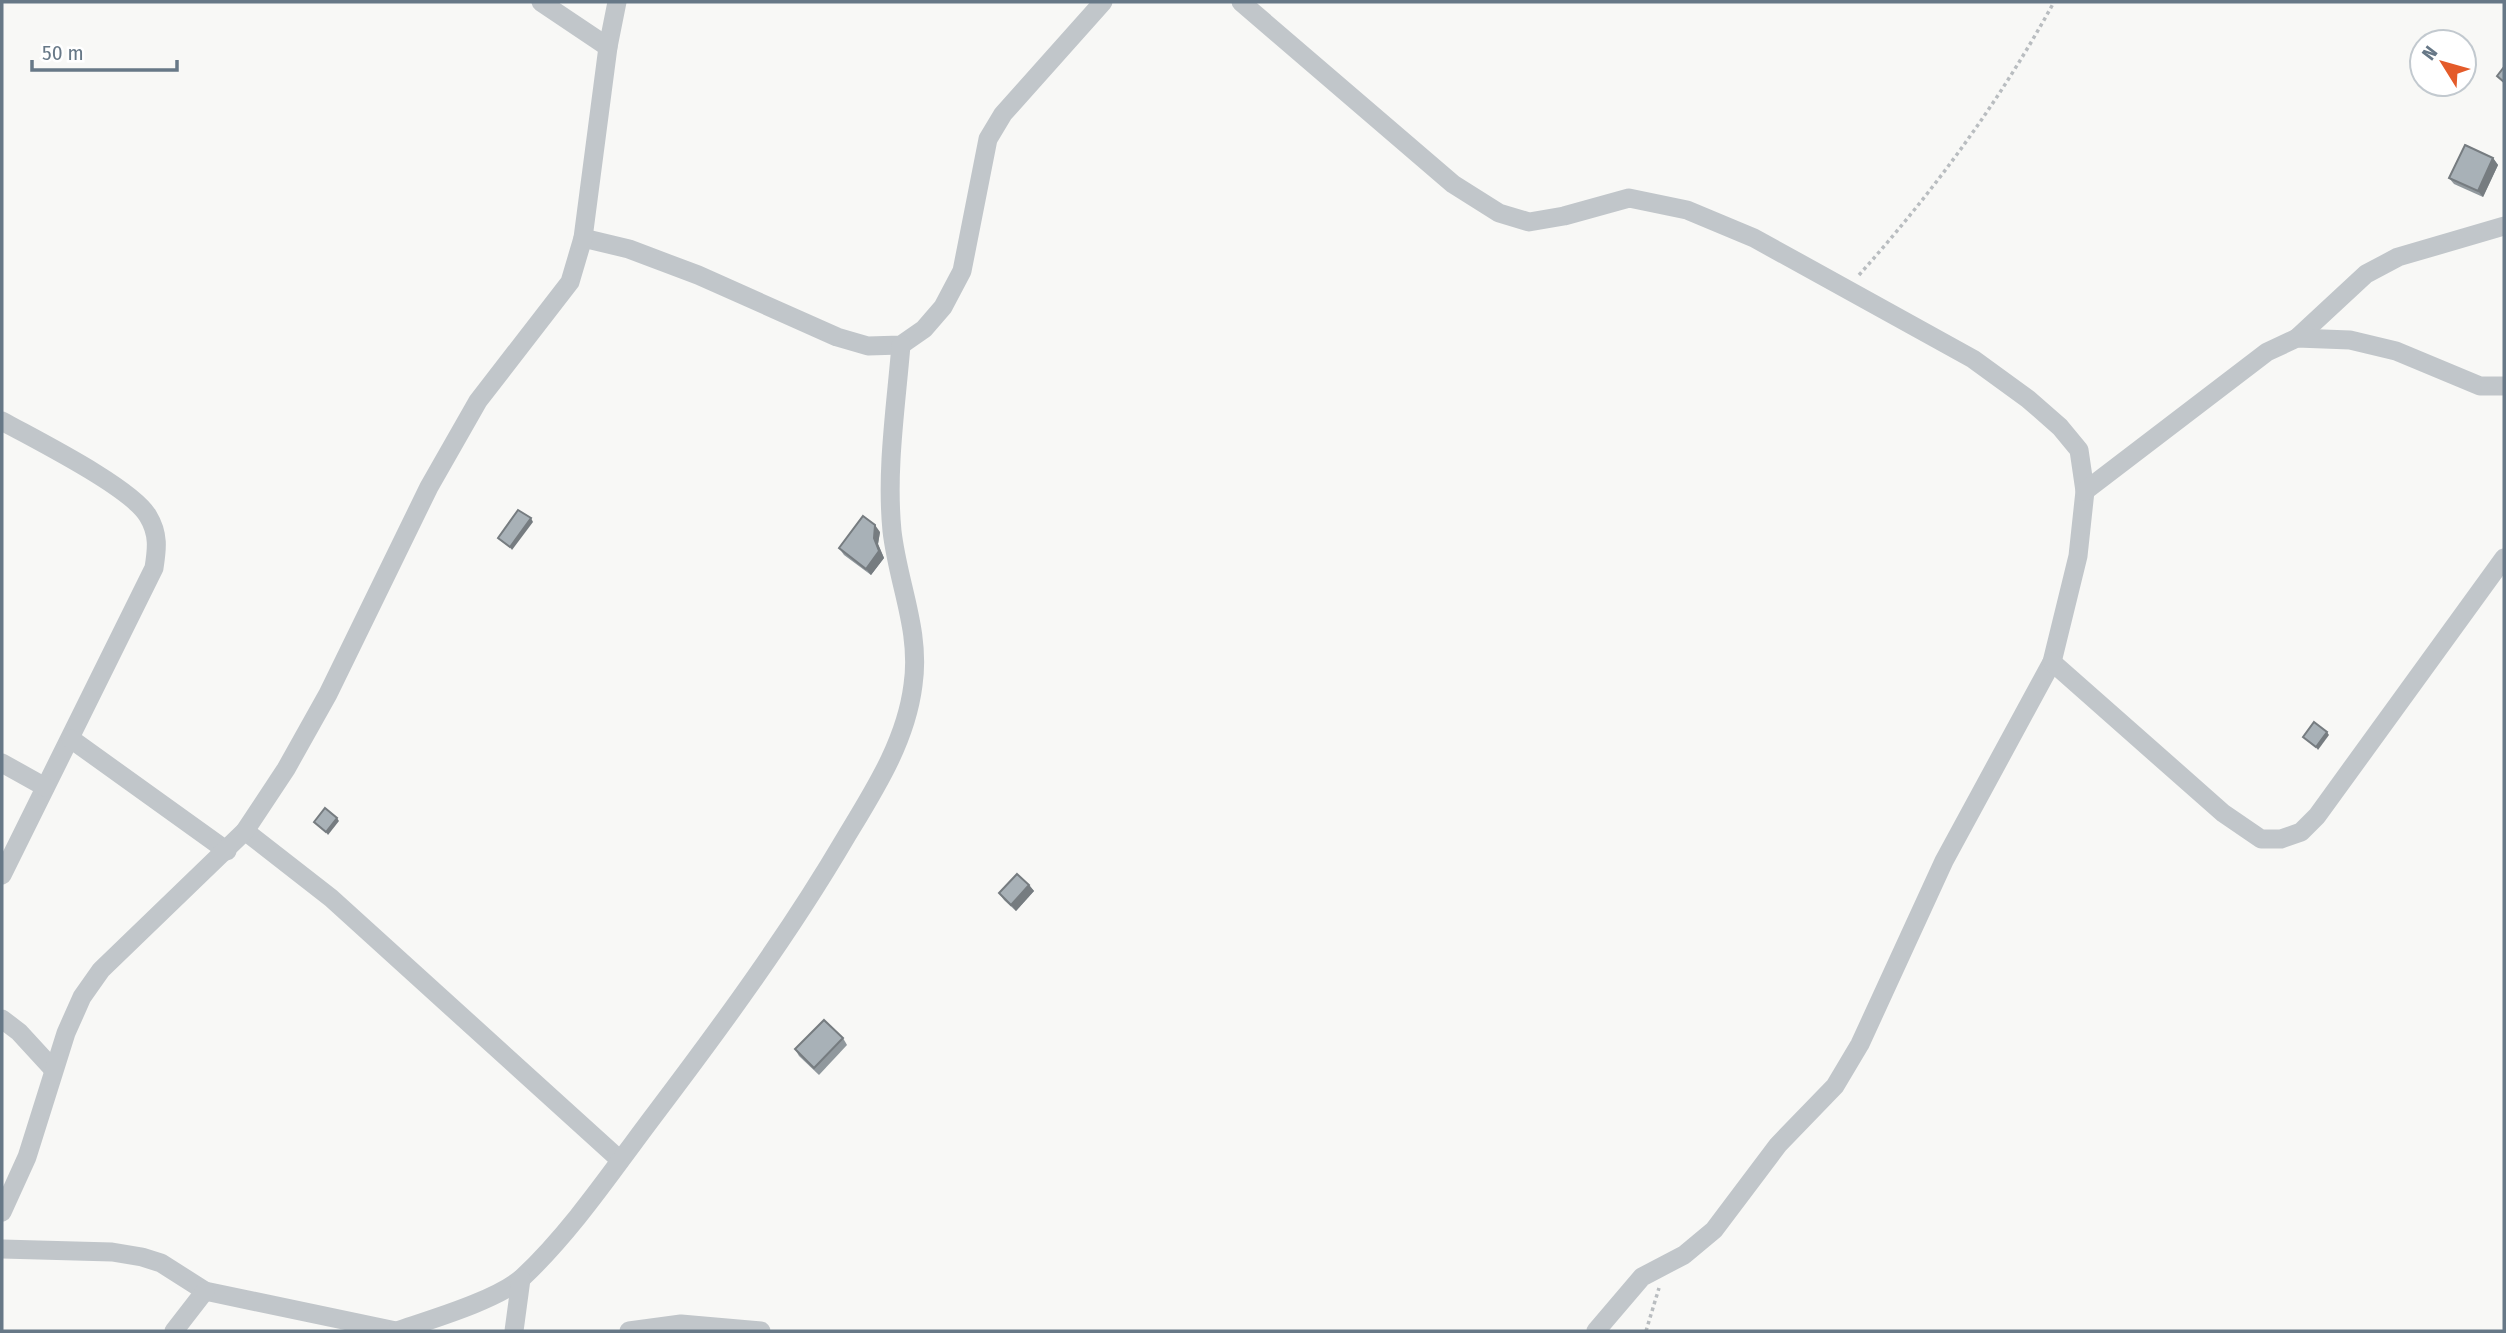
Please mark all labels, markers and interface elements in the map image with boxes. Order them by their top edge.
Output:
scale bar [32,28,177,72]
north arrow [2408,28,2478,98]
text: 50 m [42,40,84,66]
text: N [2417,42,2442,65]

